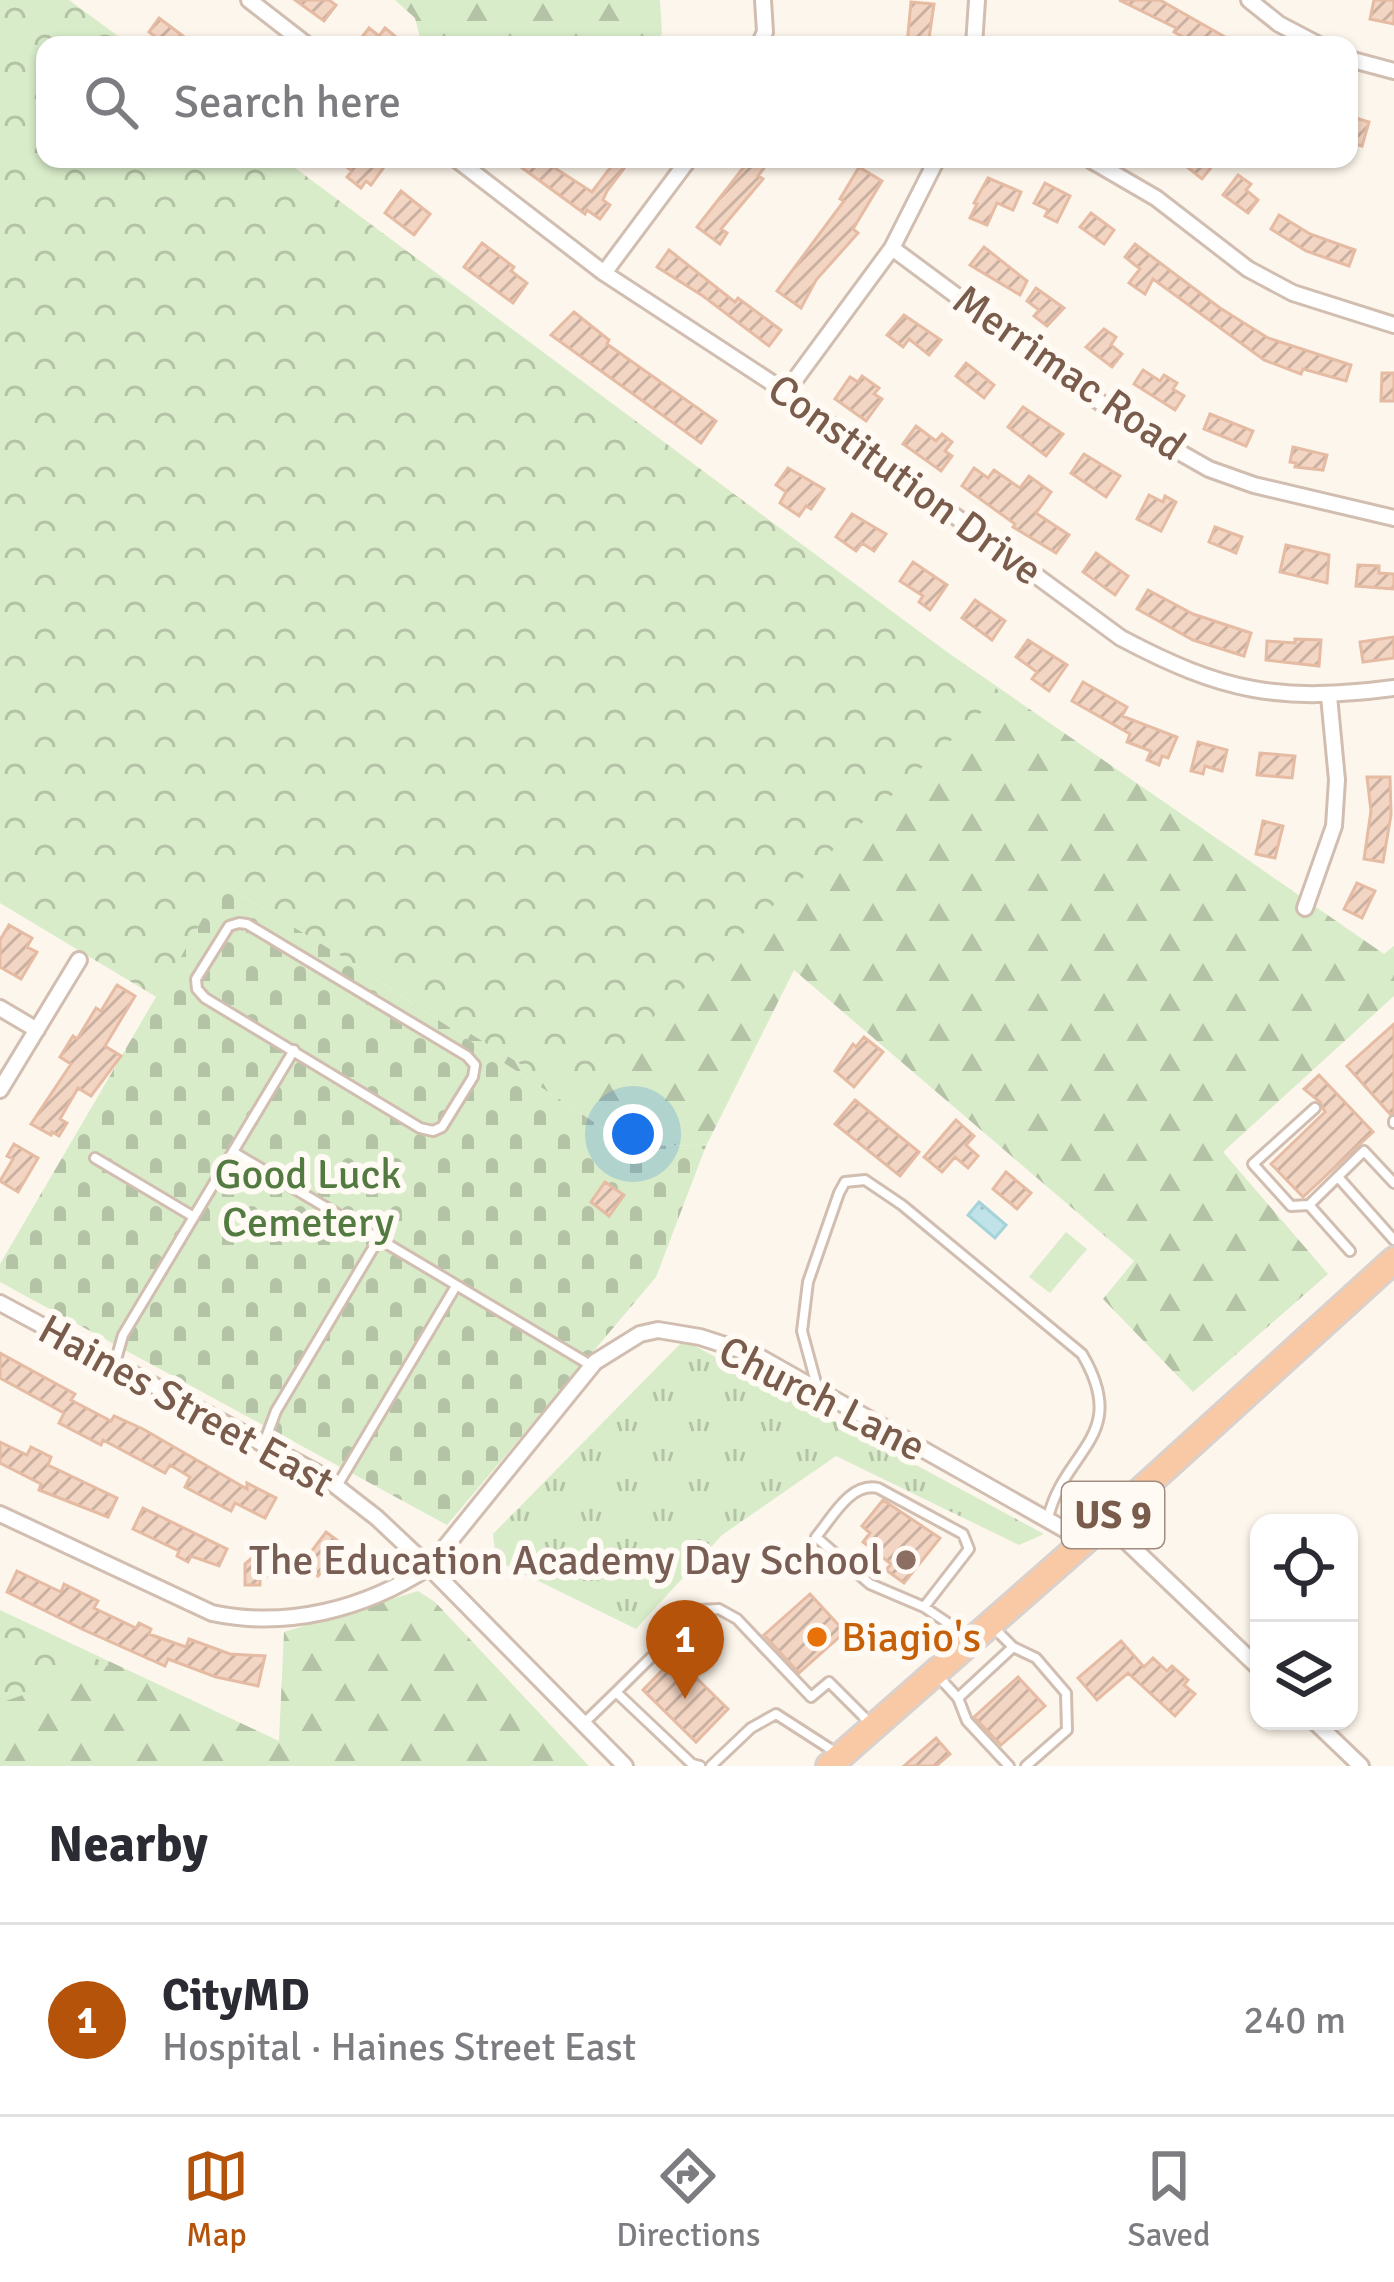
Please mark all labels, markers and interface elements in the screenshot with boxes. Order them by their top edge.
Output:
search box [36,36,1358,168]
icon: search [78,69,144,135]
text: Search here [174,75,401,130]
street label: Merrimac Road [943,274,1195,472]
street label: Constitution Drive [758,363,1052,597]
your location [603,1104,663,1164]
park label: Good Luck Cemetery [215,1149,401,1248]
street label: Haines Street East [30,1304,342,1508]
street label: Church Lane [710,1325,934,1473]
road number: US 9 [1062,1482,1164,1548]
map controls [1250,1514,1358,1730]
button: locate [1250,1514,1358,1622]
place label: The Education Academy Day School [249,1535,882,1586]
marker: The Education Academy Day School [893,1547,919,1573]
pin: 1 [646,1600,724,1699]
place label: Biagio's [841,1612,981,1663]
button: layers [1250,1622,1358,1730]
marker: Biagio's [804,1624,830,1650]
text: Nearby [48,1813,208,1876]
text: CityMD [162,1968,310,2023]
text: 1 [76,1996,98,2044]
text: 240 m [1243,1996,1346,2044]
text: Hospital · Haines Street East [162,2023,636,2071]
tab: Map [183,2143,249,2256]
tab: Directions [616,2143,761,2256]
tab: Saved [1127,2143,1211,2256]

